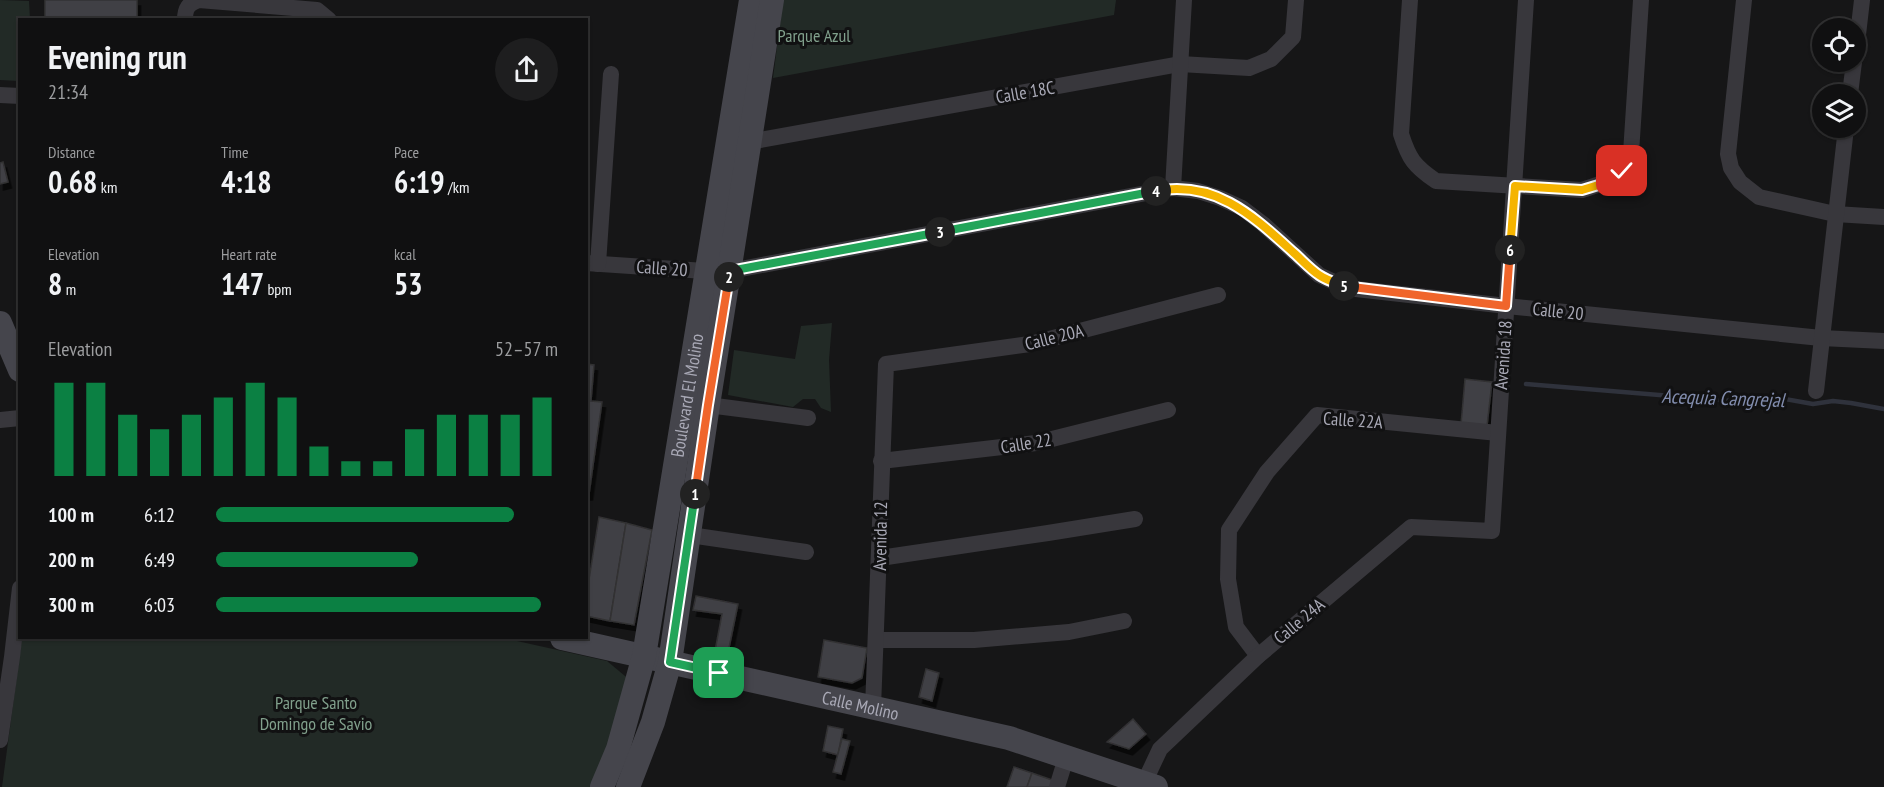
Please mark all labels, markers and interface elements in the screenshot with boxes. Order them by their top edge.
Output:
map controls [1812,18,1866,138]
button: locate [1812,18,1866,72]
park label: Parque Azul [778,24,851,47]
text: Evening run [48,35,187,78]
button: share [495,38,558,101]
street label: Calle 18C [994,76,1056,108]
text: 21:34 [48,79,88,105]
button: layers [1812,84,1866,138]
text: Distance [48,142,95,162]
text: Time [221,142,249,162]
text: Pace [394,142,419,162]
pin [1596,145,1647,196]
icon: check [1605,154,1638,187]
text: 0.68 [48,162,97,201]
text: 4:18 [221,162,272,201]
text: 6:19 [394,162,445,201]
pin: 4 [1141,176,1171,206]
text: km [97,177,117,197]
text: /km [445,177,469,197]
text: 4 [1152,181,1160,201]
pin: 3 [925,217,955,247]
text: 3 [936,222,944,242]
pin: 6 [1495,235,1525,265]
text: 6 [1506,240,1514,260]
text: Elevation [48,244,99,264]
text: Heart rate [221,244,277,264]
text: kcal [394,244,416,264]
street label: Calle 20 [636,255,688,281]
pin: 2 [714,262,744,292]
text: 8 [48,264,62,303]
text: 147 [221,264,264,303]
text: 53 [394,264,423,303]
text: 2 [725,267,733,287]
pin: 5 [1329,271,1359,301]
text: 5 [1340,276,1348,296]
text: m [62,279,76,299]
text: bpm [264,279,292,299]
street label: Calle 20 [1531,297,1585,325]
street label: Calle 20A [1022,319,1086,355]
street label: Avenida 18 [1489,320,1517,390]
street label: Boulevard El Molino [665,331,708,459]
text: Elevation [48,336,112,362]
text: 52–57 m [495,336,558,362]
water label: Acequia Cangrejal [1661,383,1787,413]
street label: Calle 22A [1322,406,1384,434]
street label: Calle 22 [999,428,1053,458]
pin: 1 [680,479,710,509]
text: 1 [691,484,699,504]
street label: Avenida 12 [868,501,892,571]
text: 100 m [48,502,94,528]
text: 6:12 [144,502,175,528]
text: 200 m [48,547,94,573]
text: 6:49 [144,547,175,573]
text: 300 m [48,592,94,618]
text: 6:03 [144,592,175,618]
street label: Calle 24A [1269,593,1330,649]
pin [693,647,744,698]
icon: arrive [702,656,735,689]
street label: Calle Molino [820,685,901,725]
park label: Parque Santo Domingo de Savio [260,691,373,735]

